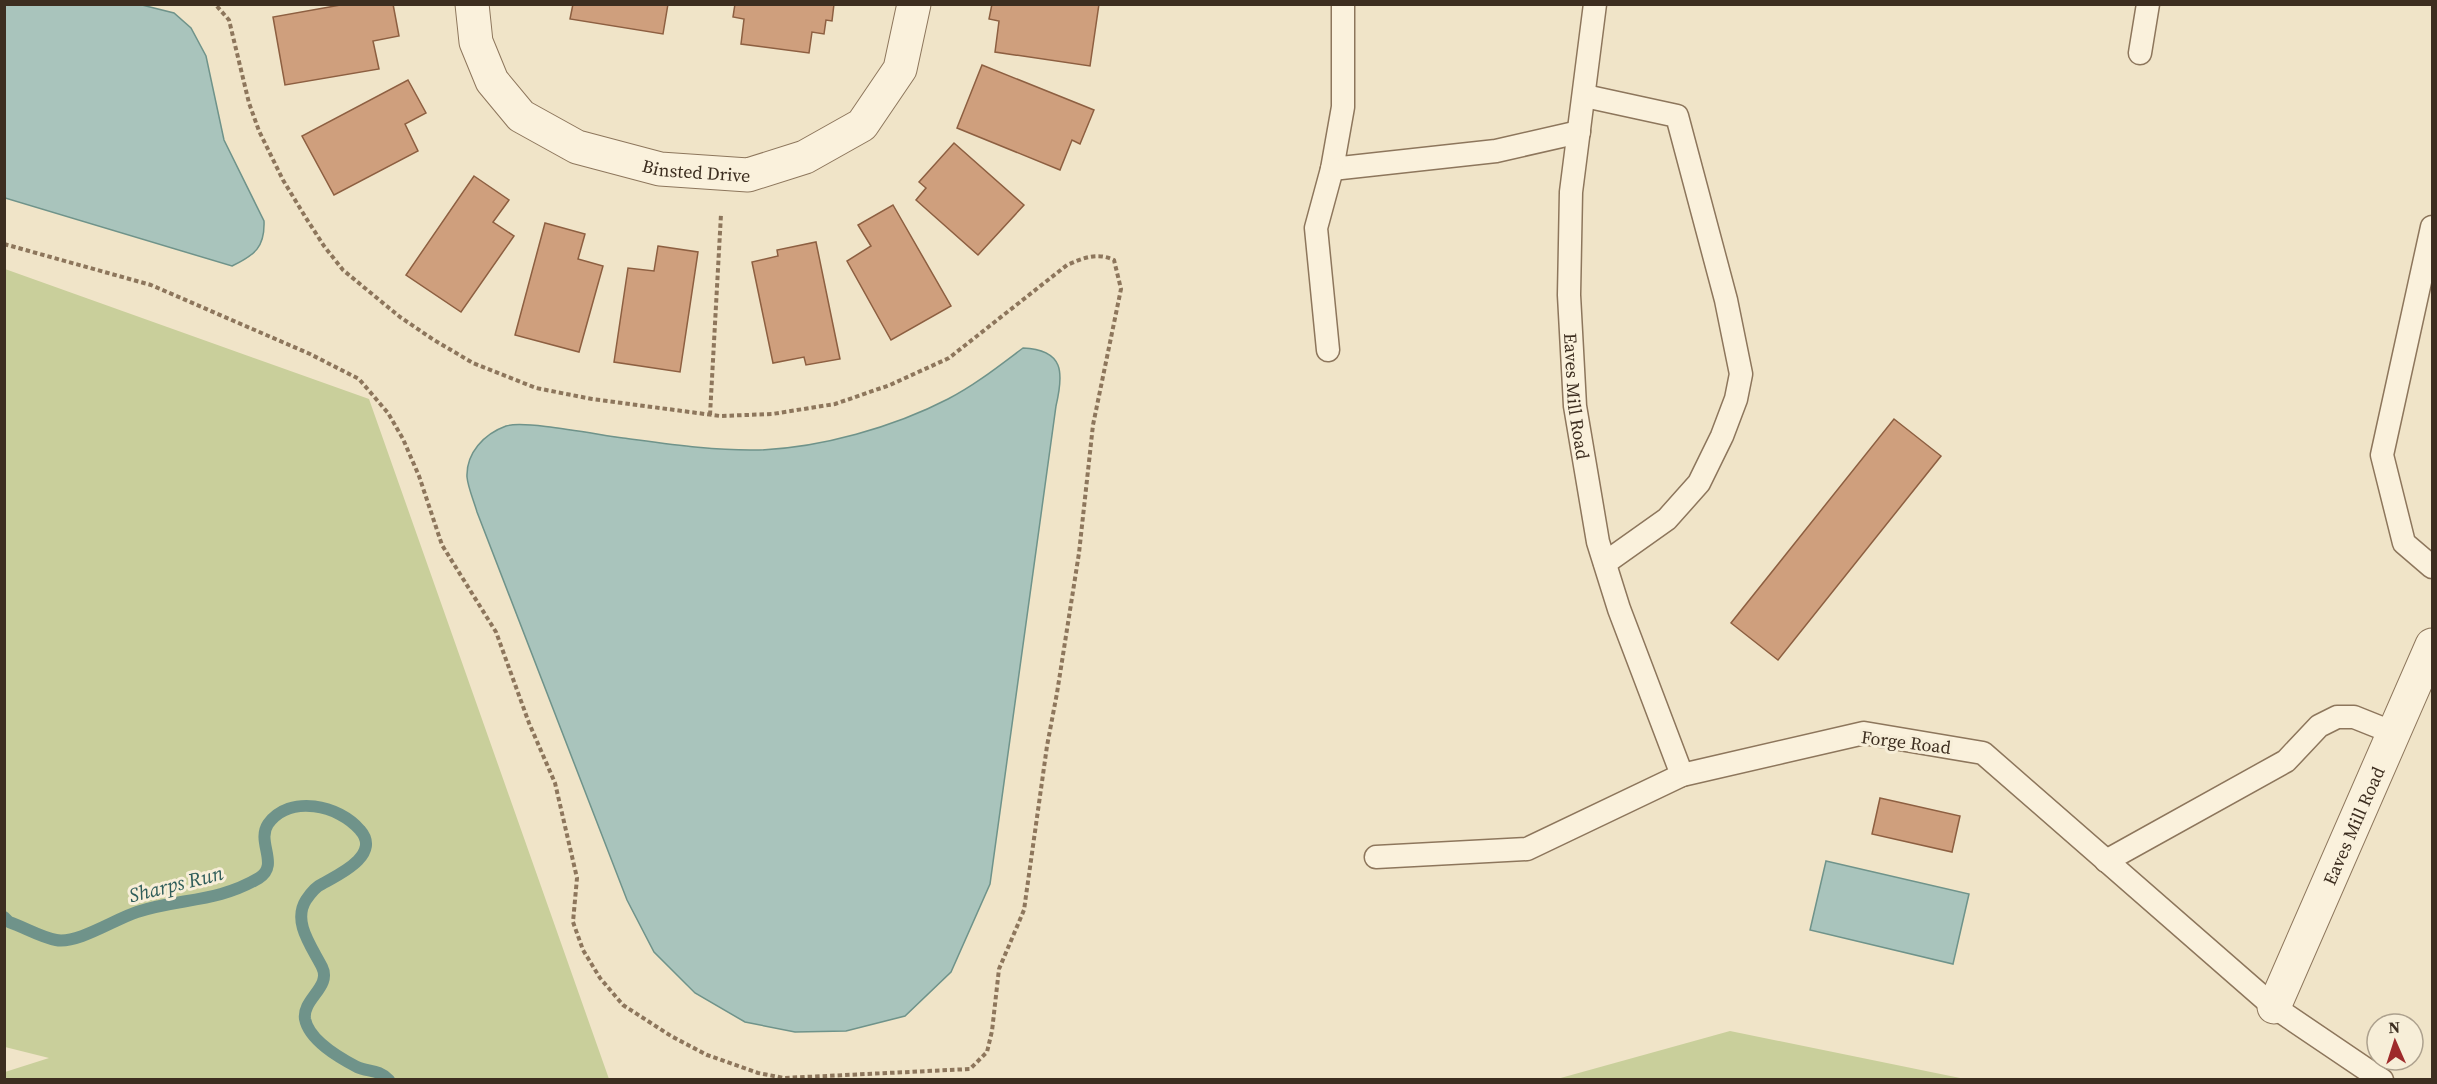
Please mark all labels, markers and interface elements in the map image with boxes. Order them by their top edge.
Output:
street label: Binsted Drive [640,152,751,188]
street label: Eaves Mill Road [1559,332,1596,461]
street label: Forge Road [1860,724,1952,760]
street label: Eaves Mill Road [2316,762,2390,889]
water label: Sharps Run [126,859,227,909]
north arrow [2365,1012,2425,1072]
text: N [2388,1016,2401,1038]

